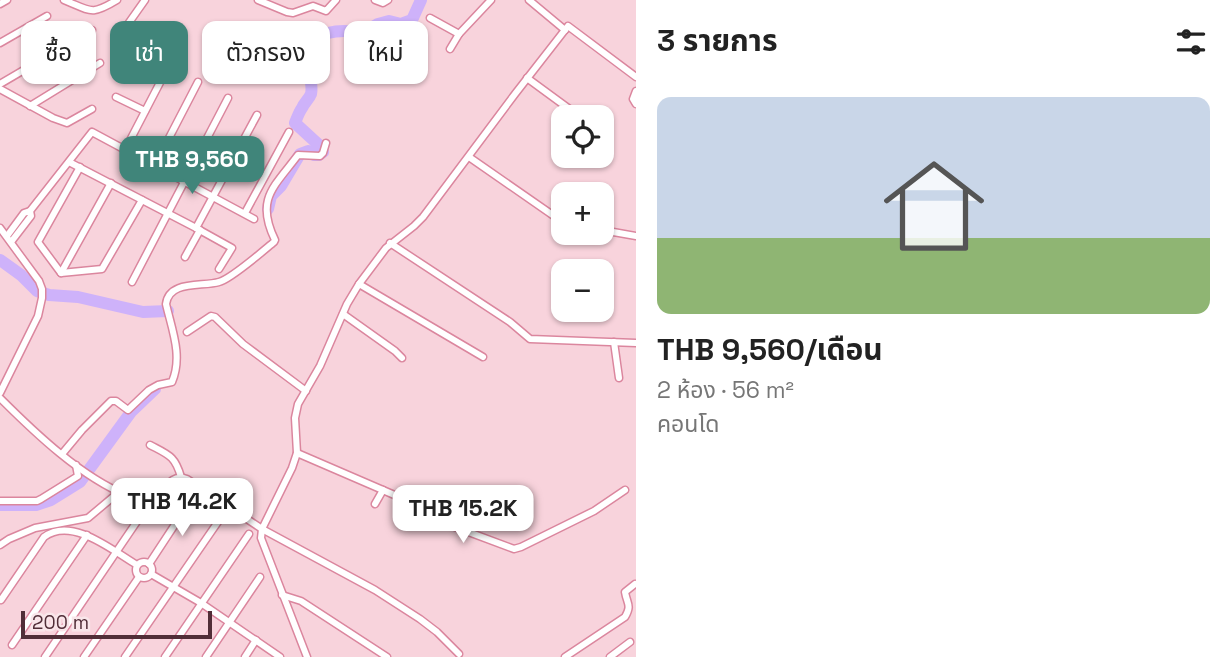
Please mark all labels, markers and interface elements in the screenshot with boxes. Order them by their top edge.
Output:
chip: ซื้อ [21,21,96,84]
chip: เช่า [110,21,188,84]
chip: ตัวกรอง [202,21,330,84]
chip: ใหม่ [344,21,428,84]
text: 3 รายการ [657,21,777,60]
icon: filters [1172,23,1210,61]
map controls [551,105,614,322]
button: locate [551,105,614,168]
pin: THB 9,560 [112,136,272,196]
icon: home [871,143,997,269]
text: THB 9,560 [135,144,249,174]
button: + [551,182,614,245]
button: − [551,259,614,322]
text: THB 9,560/เดือน [657,330,883,369]
text: 2 ห้อง · 56 m² [657,375,794,405]
text: คอนโด [657,409,719,439]
pin: THB 14.2K [102,478,262,538]
text: THB 14.2K [127,486,237,516]
pin: THB 15.2K [383,486,543,545]
text: THB 15.2K [409,493,517,523]
scale bar [21,608,212,640]
text: 200 m [32,610,89,635]

